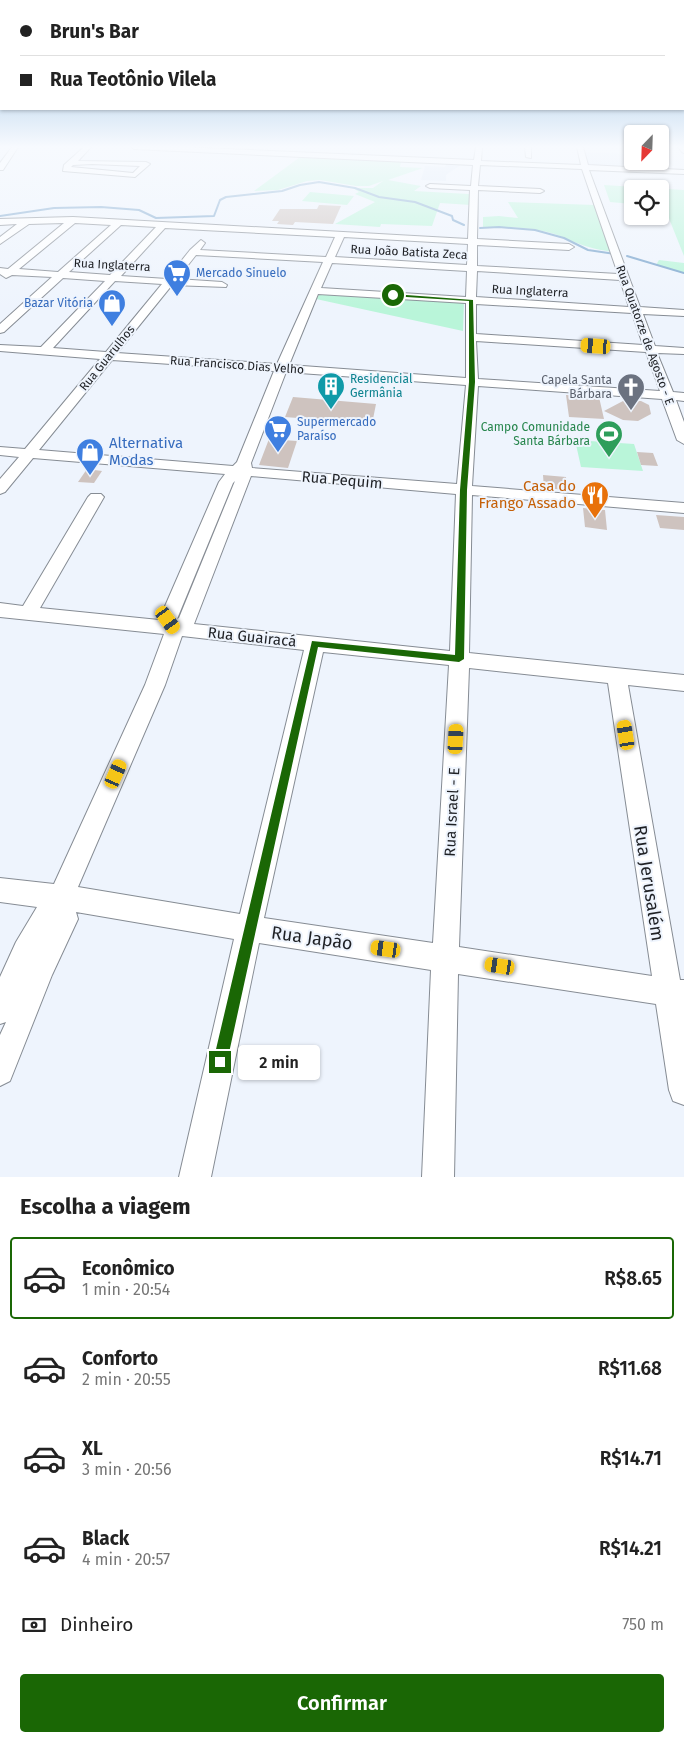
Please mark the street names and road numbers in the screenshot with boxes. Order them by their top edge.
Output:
street label: Rua João Batista Zeca [350,242,468,262]
street label: Rua Inglaterra [73,256,151,274]
street label: Rua Quatorze de Agosto - E [613,263,677,407]
street label: Rua Inglaterra [491,282,569,300]
street label: Rua Guarulhos [76,322,138,393]
street label: Rua Francisco Dias Velho [169,353,305,377]
street label: Rua Pequim [301,467,383,493]
street label: Rua Guairacá [207,623,297,651]
street label: Rua Israel - E [441,767,463,857]
street label: Rua Jerusalém [629,824,669,942]
street label: Rua Japão [270,921,354,955]

